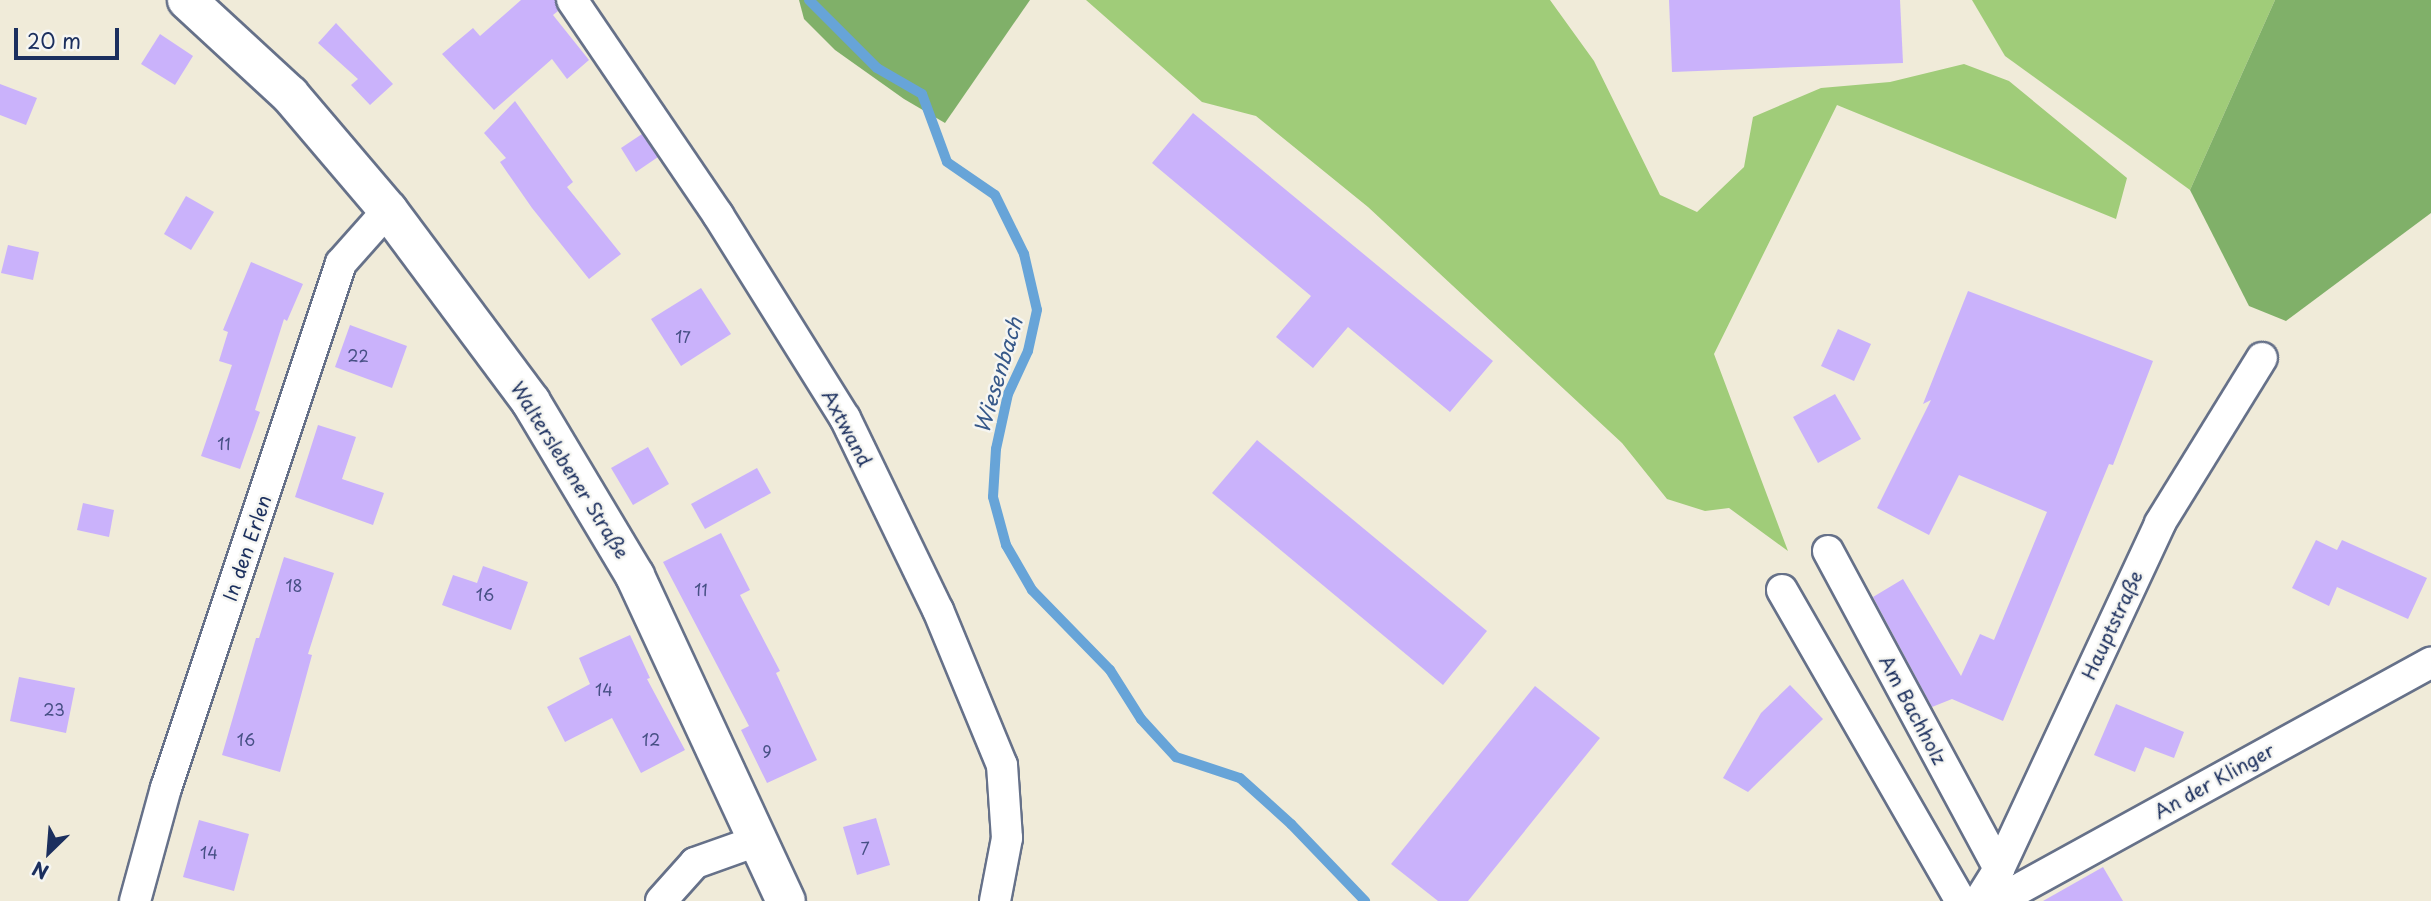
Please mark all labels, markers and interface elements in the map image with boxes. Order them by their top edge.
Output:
scale bar [18,14,122,58]
text: 20 m [27,24,81,56]
water label: Wiesenbach [967,314,1027,436]
house number: 17 [675,326,691,346]
house number: 22 [347,345,369,365]
street label: Walterslebener Straße [506,377,634,563]
street label: Axtwand [817,386,877,470]
house number: 11 [217,433,231,453]
street label: In den Erlen [218,492,276,604]
street label: Hauptstraße [2077,567,2147,683]
house number: 18 [285,575,303,595]
house number: 11 [694,579,708,599]
house number: 16 [476,584,494,604]
street label: Am Bachholz [1875,652,1951,768]
house number: 14 [595,679,613,699]
house number: 23 [43,699,65,719]
house number: 16 [237,729,255,749]
house number: 12 [642,729,660,749]
street label: An der Klinger [2150,739,2278,823]
house number: 9 [762,741,772,761]
north arrow [14,817,84,887]
house number: 7 [860,838,870,858]
house number: 14 [200,842,218,862]
text: N [27,855,53,887]

